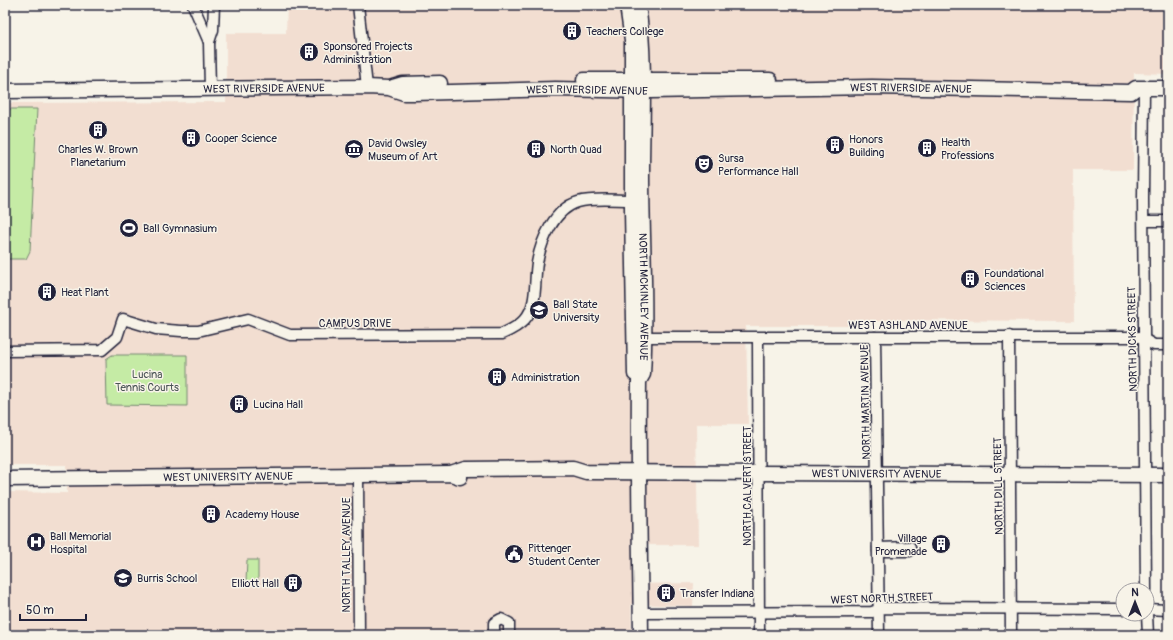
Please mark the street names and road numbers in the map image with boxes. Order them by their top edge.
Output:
street label: WEST RIVERSIDE AVENUE [203,81,325,96]
street label: WEST RIVERSIDE AVENUE [850,81,972,96]
street label: WEST RIVERSIDE AVENUE [526,83,648,98]
street label: NORTH MCKINLEY AVENUE [636,233,651,361]
street label: NORTH DICKS STREET [1125,286,1140,392]
street label: CAMPUS DRIVE [319,317,392,330]
street label: WEST ASHLAND AVENUE [848,319,968,332]
street label: NORTH MARTIN AVENUE [858,344,873,460]
street label: NORTH CALVERT STREET [741,426,754,546]
street label: NORTH DILL STREET [991,437,1006,535]
street label: WEST UNIVERSITY AVENUE [812,467,942,481]
street label: WEST UNIVERSITY AVENUE [163,470,293,484]
street label: NORTH TALLEY AVENUE [340,497,353,612]
street label: WEST NORTH STREET [830,590,934,607]

